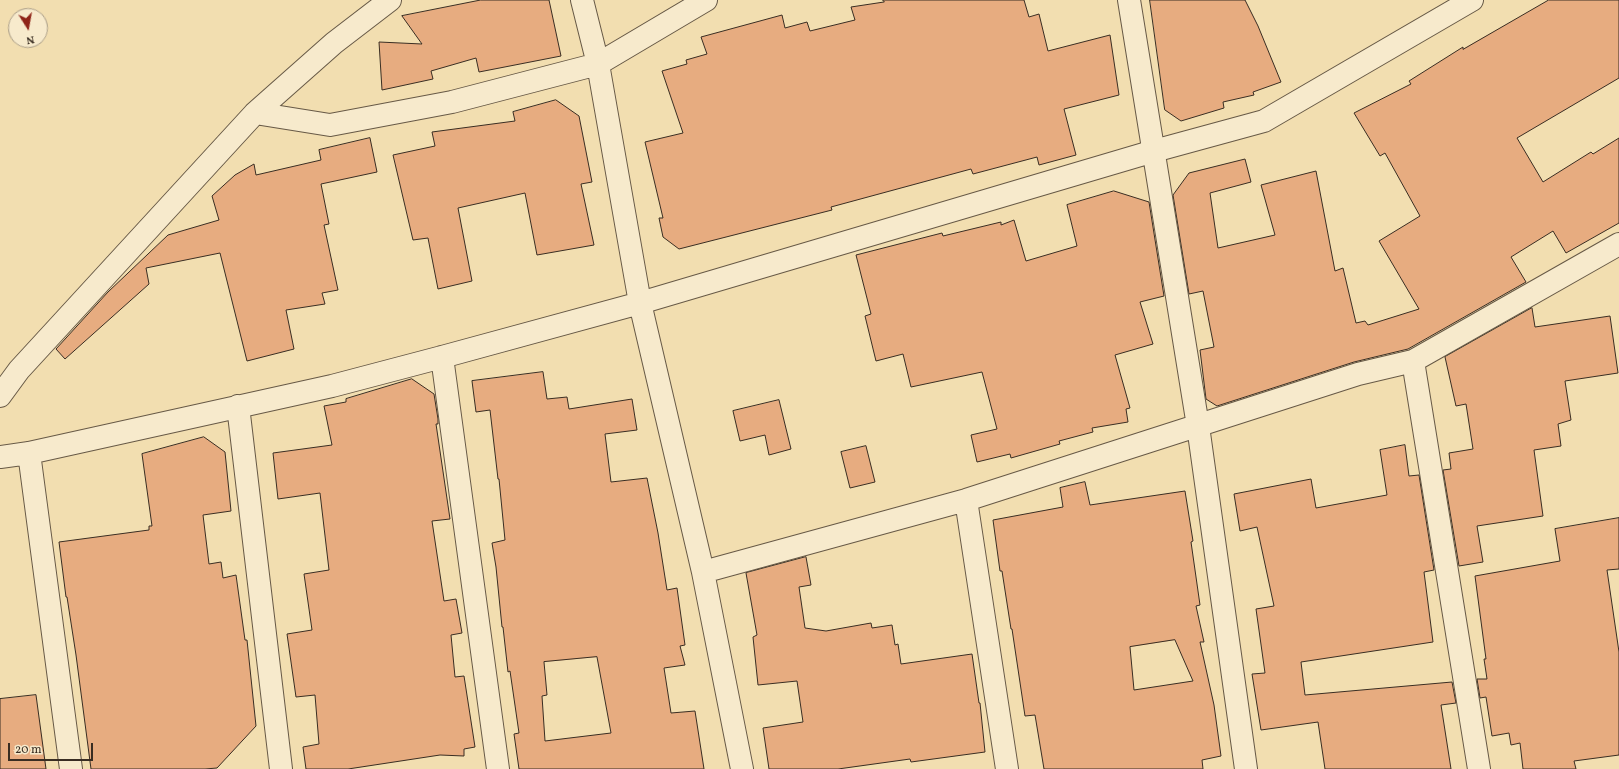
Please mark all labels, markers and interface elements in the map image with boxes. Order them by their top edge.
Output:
north arrow [8,8,48,48]
text: N [25,31,36,47]
scale bar [10,735,95,761]
text: 20 m [15,742,42,758]

